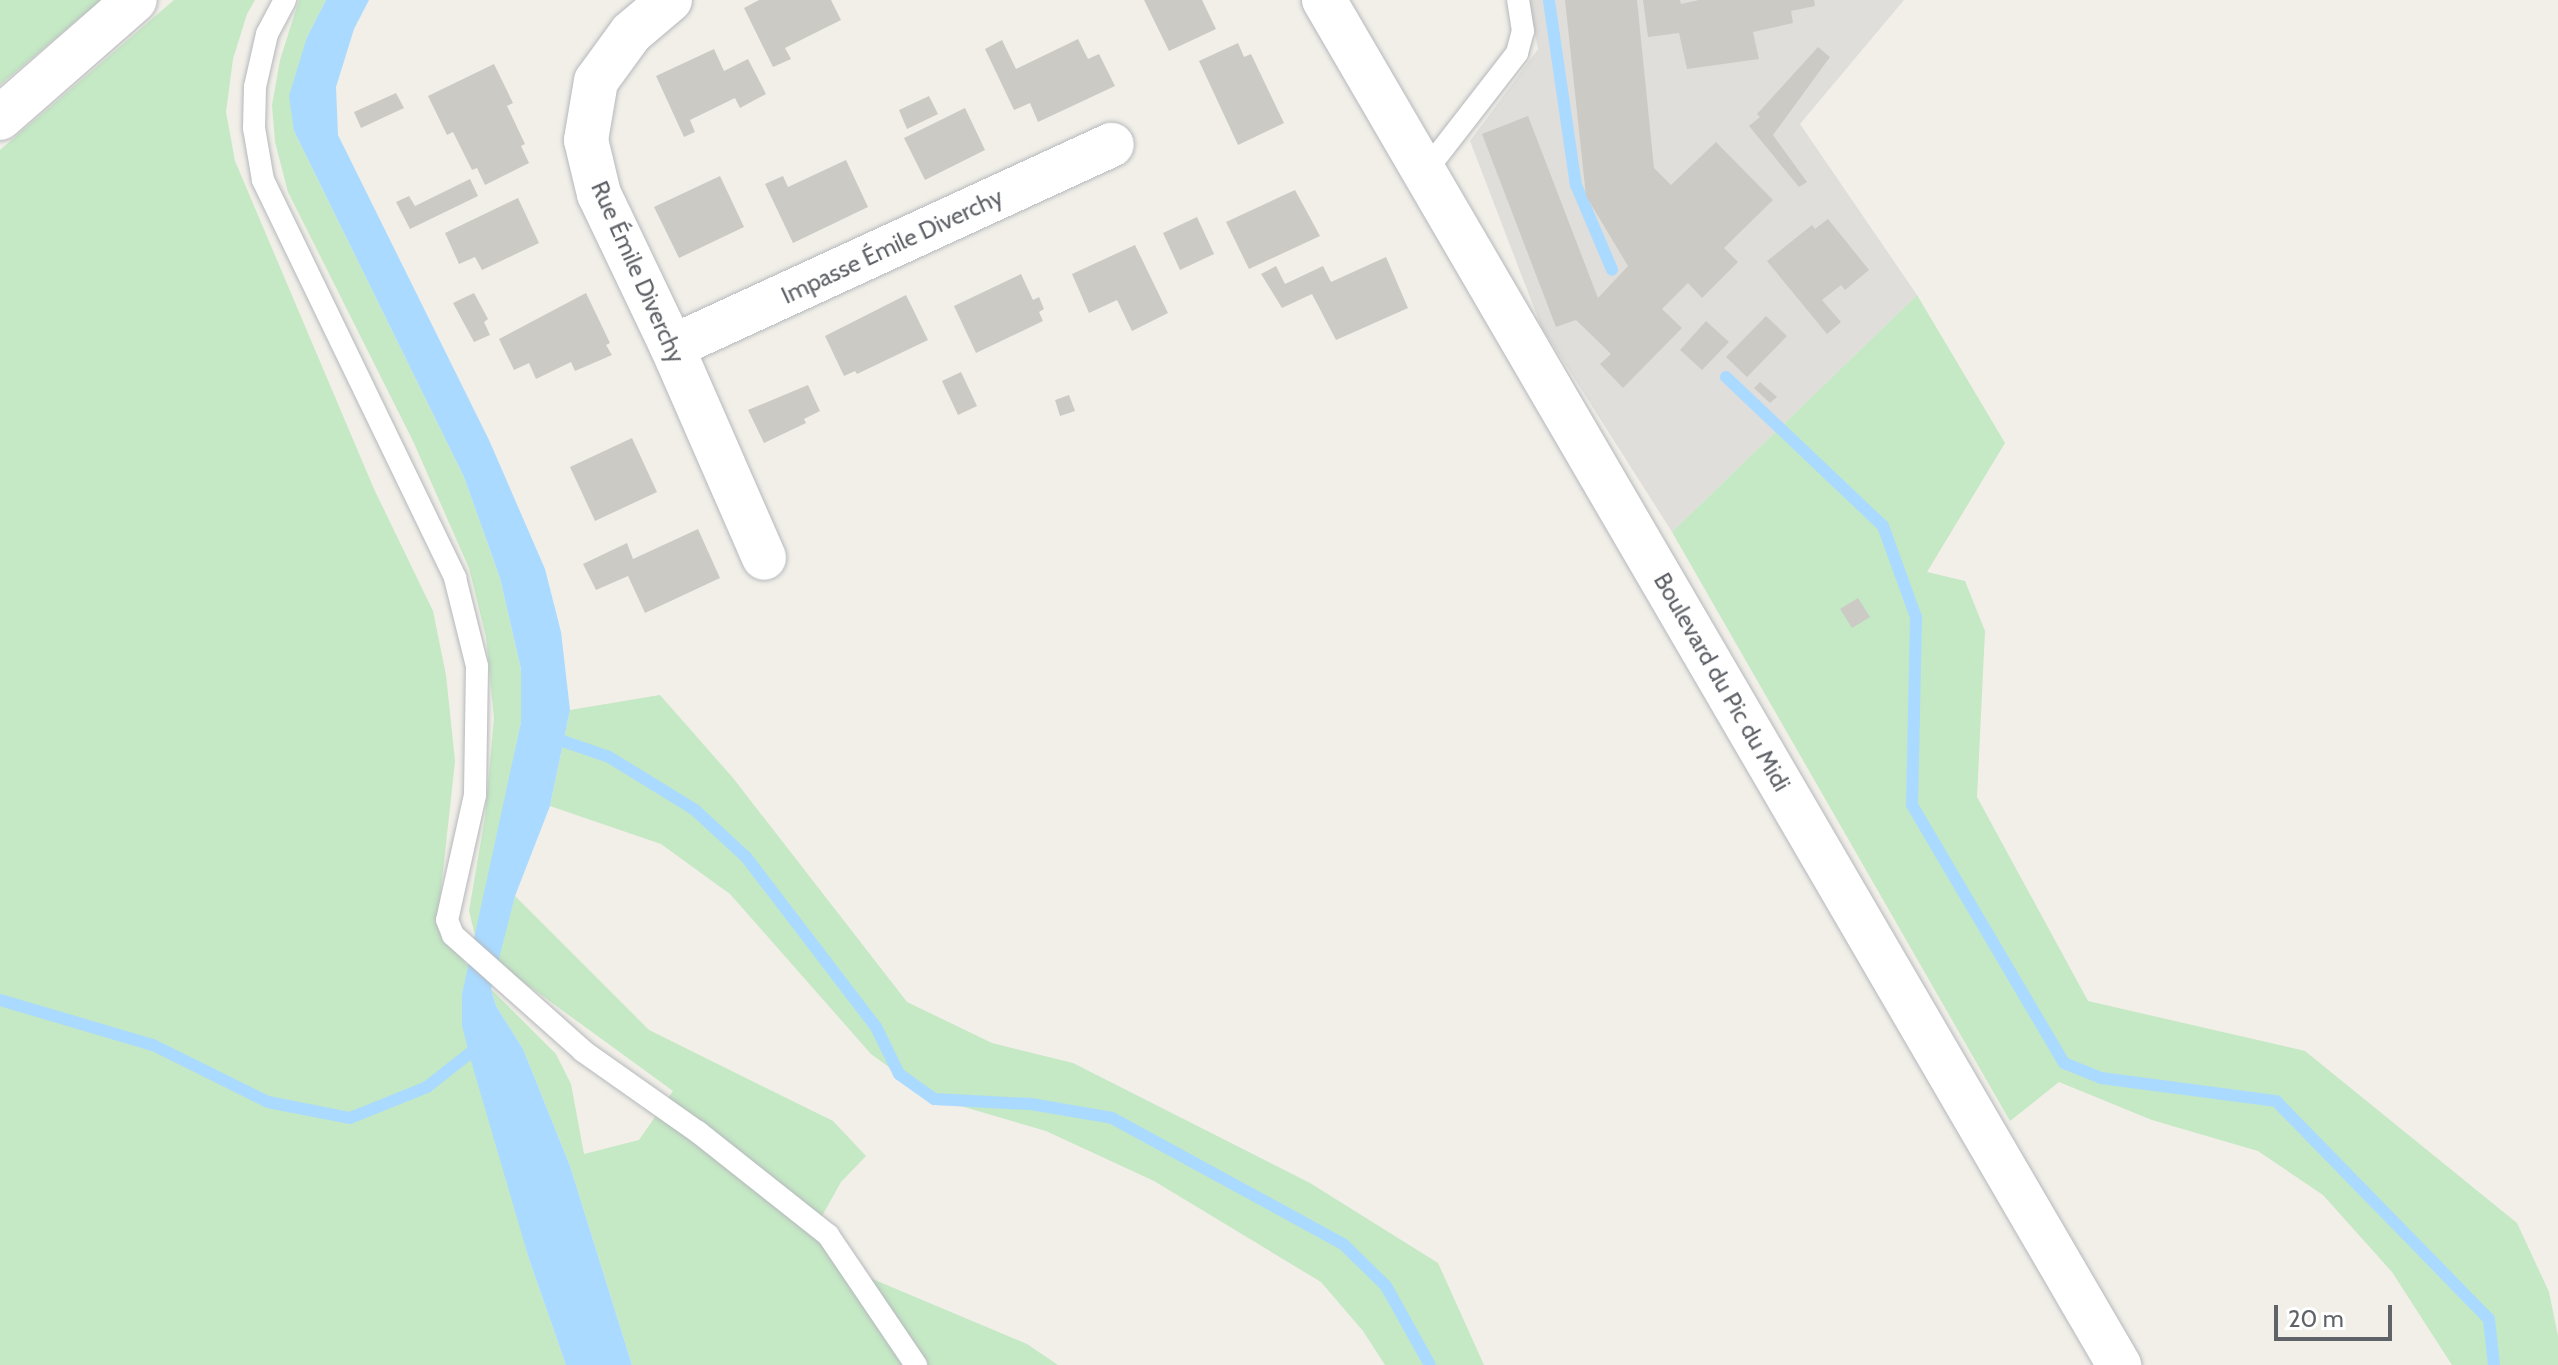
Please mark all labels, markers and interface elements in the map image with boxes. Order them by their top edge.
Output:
street label: Rue Émile Diverchy [585,177,691,367]
street label: Impasse Émile Diverchy [777,182,1007,310]
street label: Boulevard du Pic du Midi [1648,568,1796,796]
scale bar [2278,1289,2396,1339]
text: 20 m [2288,1304,2344,1333]

